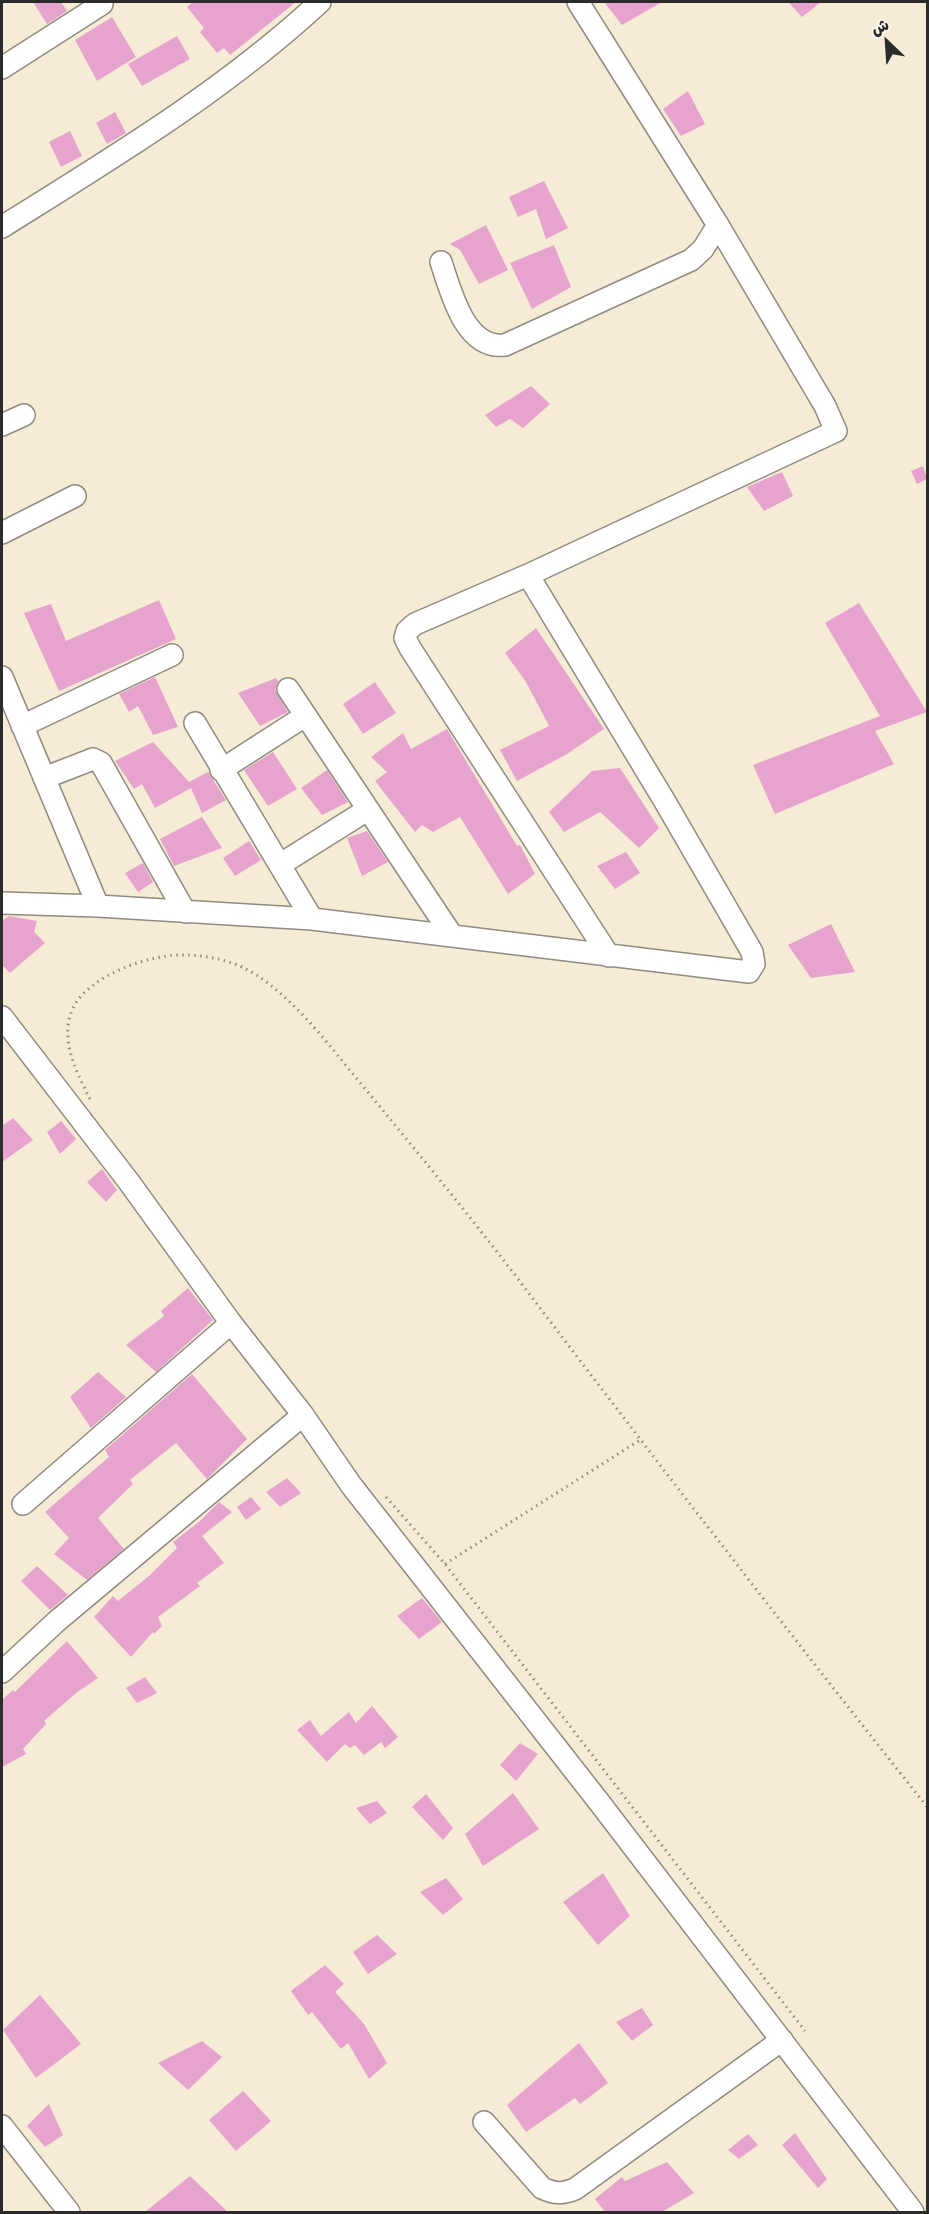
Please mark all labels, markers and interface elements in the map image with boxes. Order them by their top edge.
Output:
text: ش [866,11,892,40]
north arrow [857,12,917,72]

